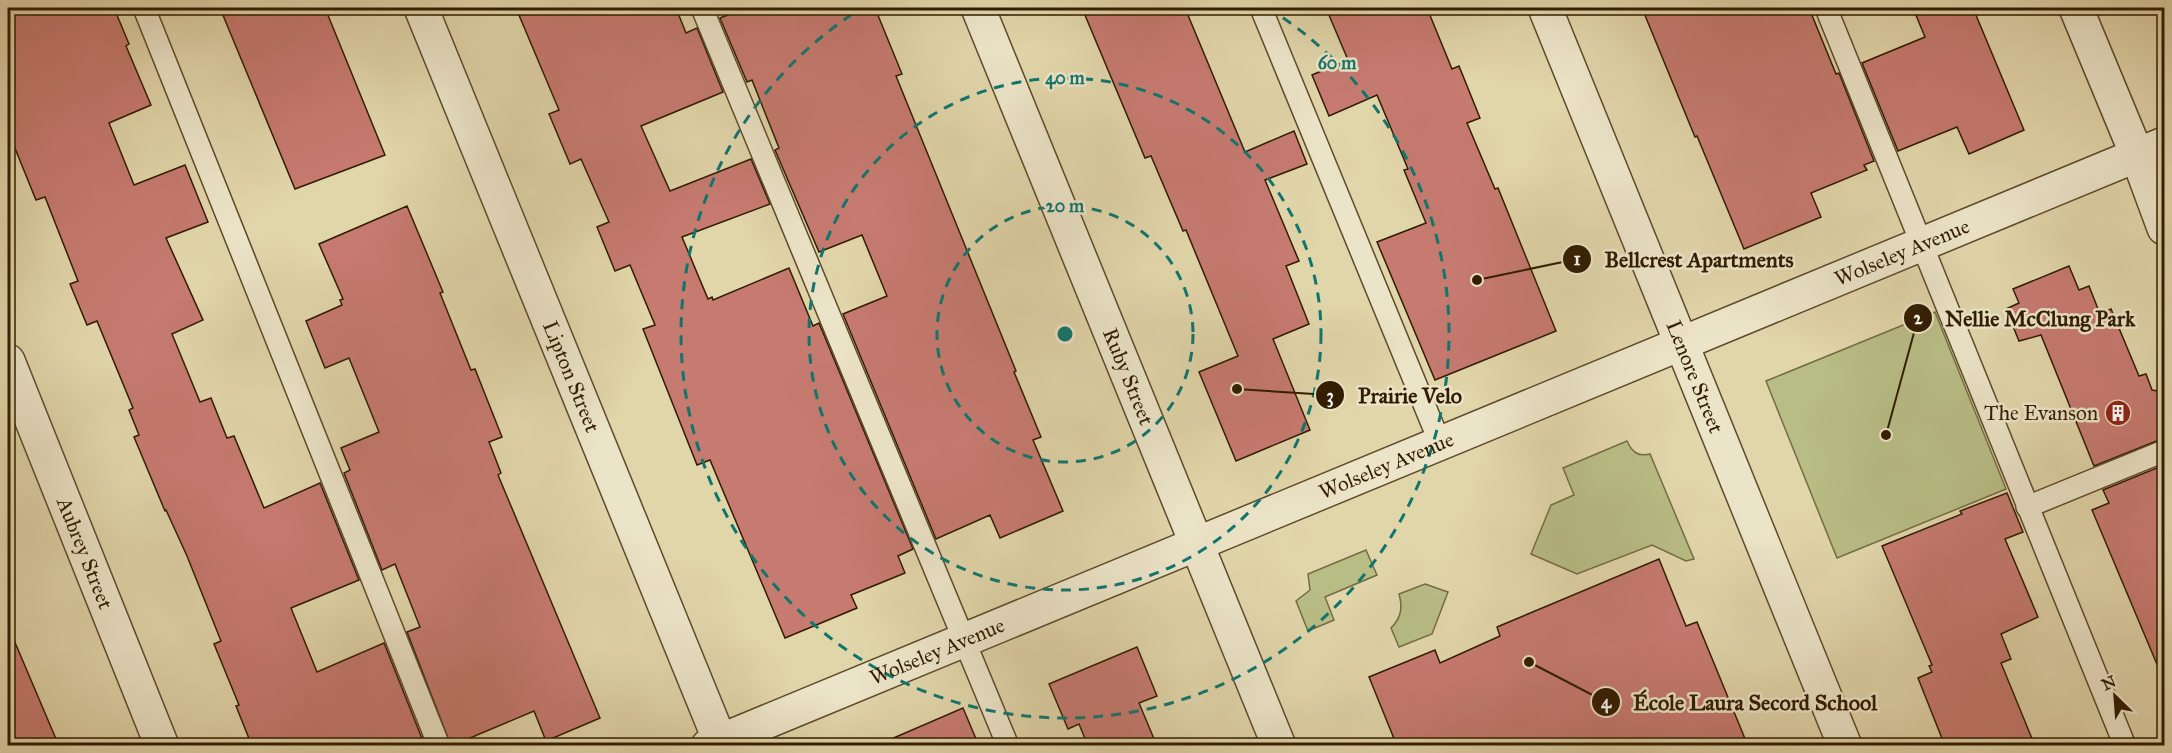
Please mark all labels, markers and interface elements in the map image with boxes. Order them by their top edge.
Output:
text: 60 m [1318,52,1357,74]
text: 40 m [1045,67,1086,90]
text: 20 m [1046,195,1085,217]
street label: Wolseley Avenue [1831,213,1973,292]
callout: Bellcrest Apartments [1562,239,1805,279]
text: Bellcrest Apartments [1605,246,1794,273]
text: 1 [1573,248,1581,270]
callout: Nellie McClung Park [1903,298,2147,338]
text: Nellie McClung Park [1945,305,2136,332]
text: 2 [1914,307,1924,329]
street label: Lenore Street [1660,316,1730,438]
street label: Lipton Street [537,317,606,437]
centre of rings [1055,324,1075,344]
street label: Ruby Street [1097,324,1160,429]
callout: Prairie Velo [1315,375,1474,415]
text: Prairie Velo [1358,382,1462,409]
text: 3 [1326,385,1334,408]
building icon: The Evanson [2103,398,2133,428]
place label: The Evanson [1984,400,2098,426]
street label: Wolseley Avenue [1315,426,1458,505]
street label: Aubrey Street [50,493,119,613]
street label: Wolseley Avenue [866,612,1009,691]
north arrow [2085,666,2145,726]
text: N [2099,671,2119,694]
callout: École Laura Secord School [1591,682,1889,722]
text: École Laura Secord School [1633,689,1878,716]
text: 4 [1601,691,1612,714]

